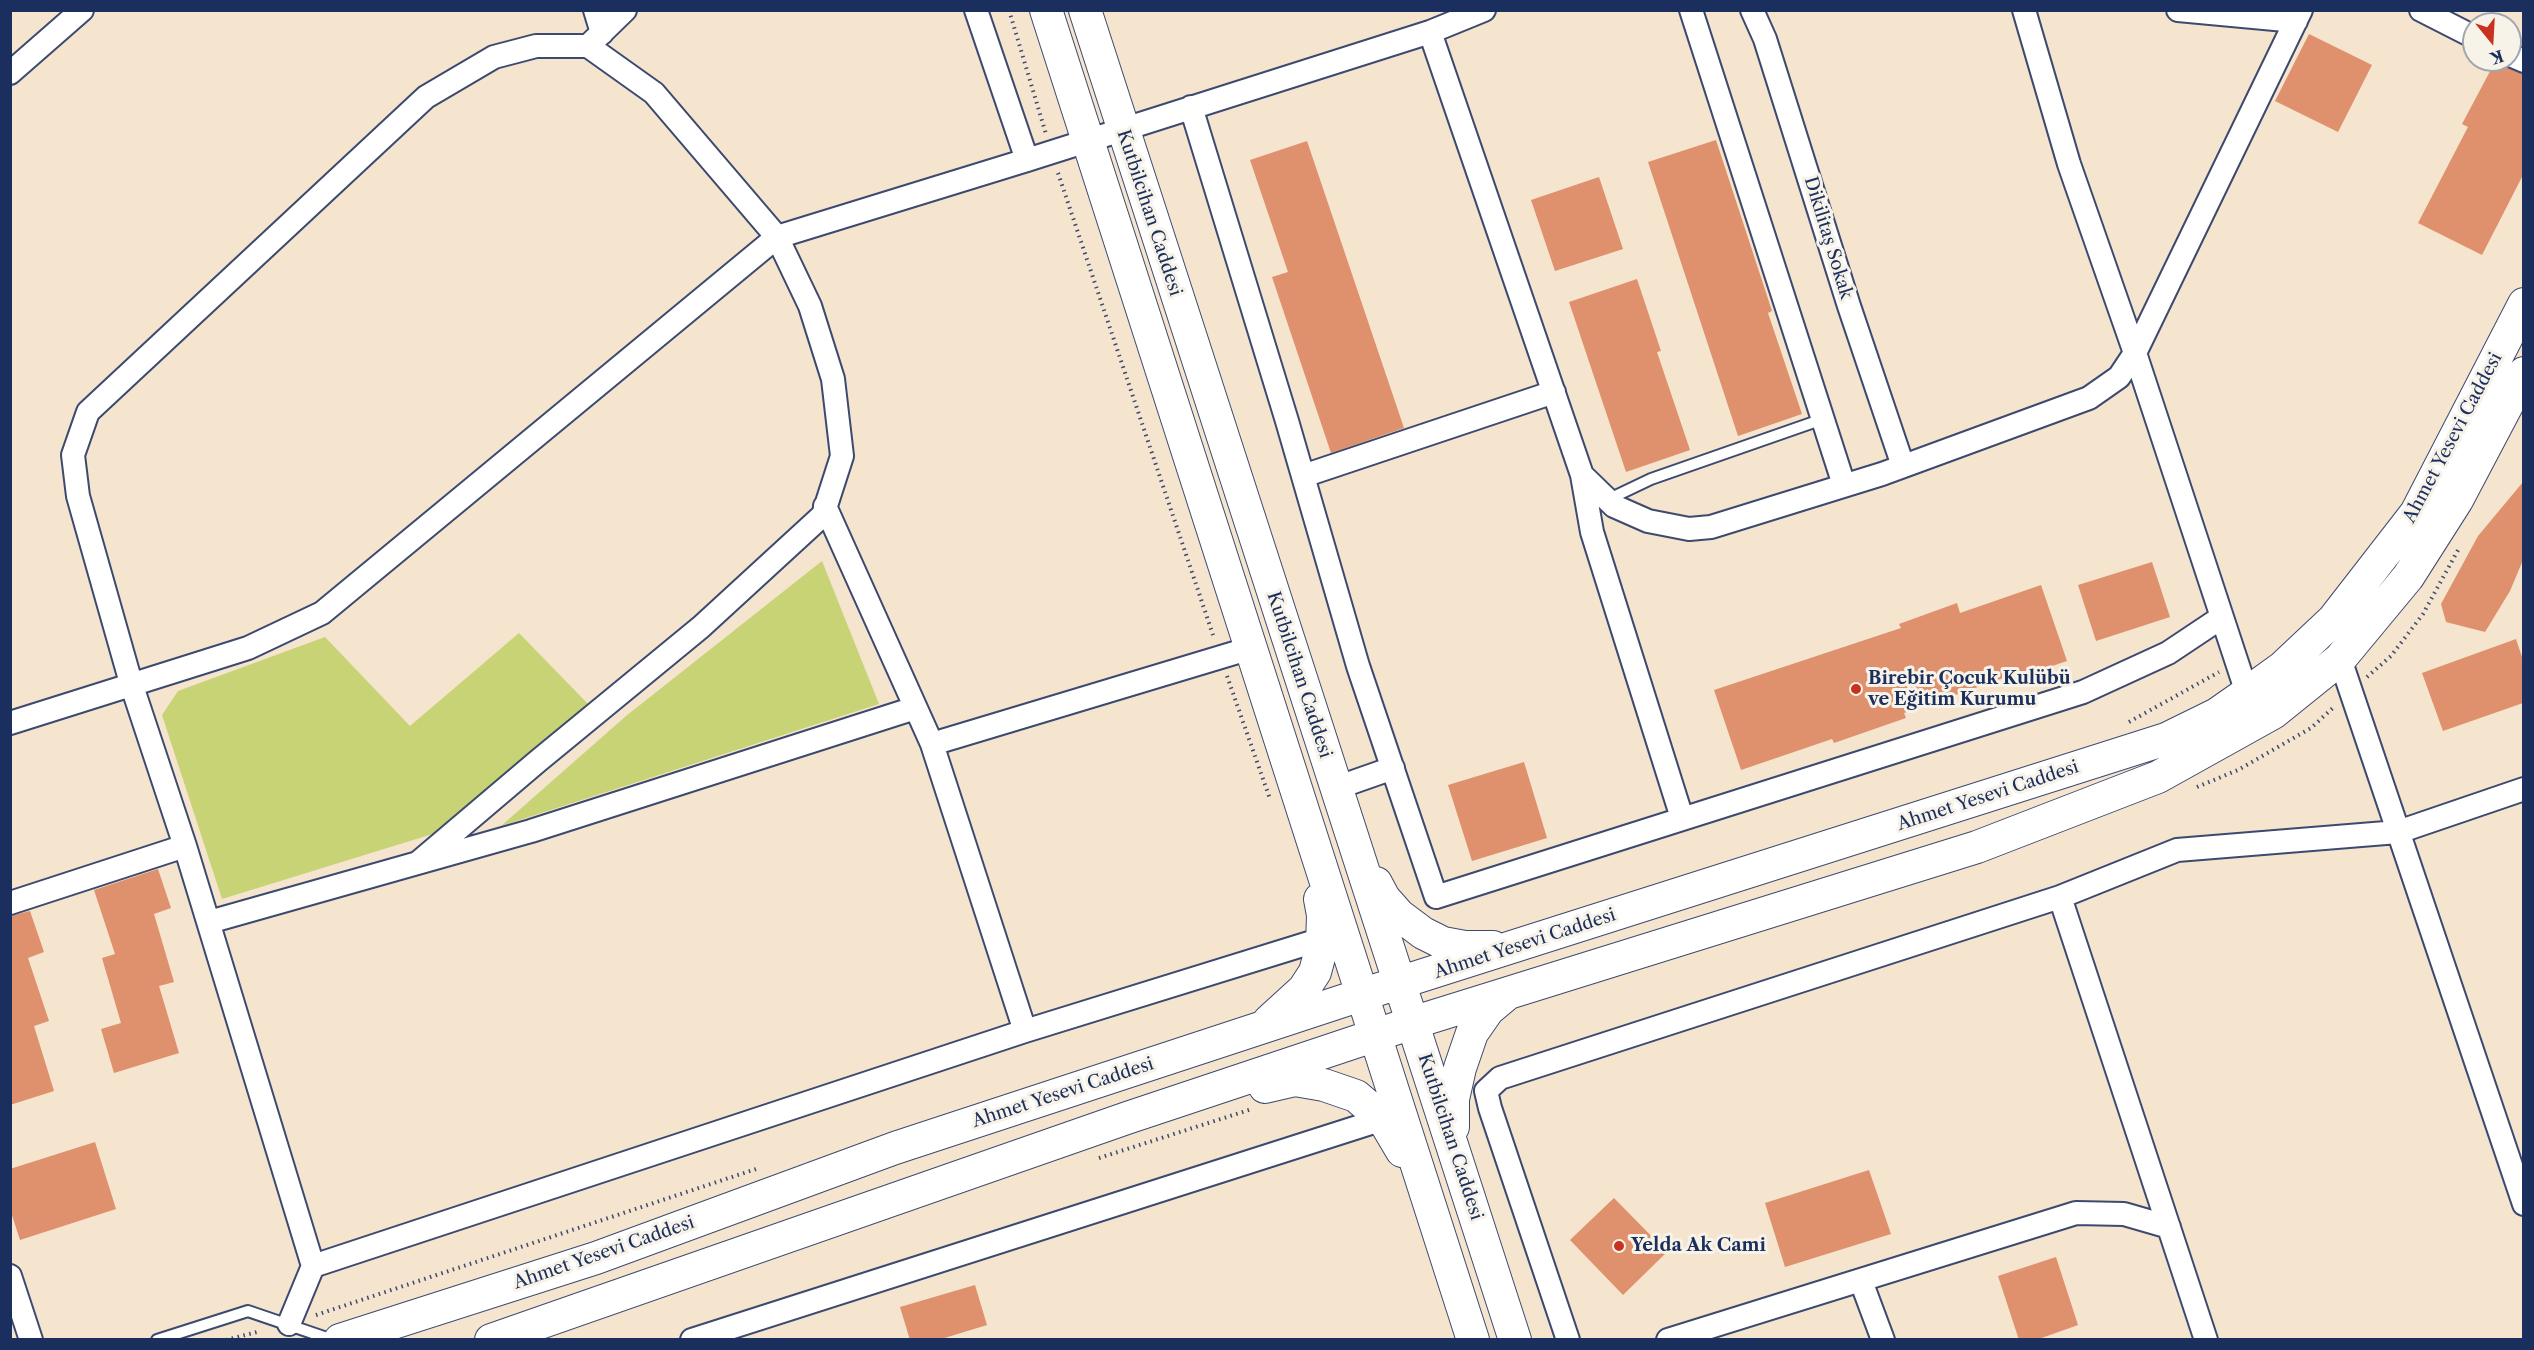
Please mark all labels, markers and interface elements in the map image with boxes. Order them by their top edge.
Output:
north arrow [2462,12,2522,72]
text: K [2488,46,2506,69]
street label: Kutbilcihan Caddesi [1112,127,1186,299]
street label: Dikilitaş Sokak [1799,174,1857,302]
street label: Ahmet Yesevi Caddesi [2399,349,2507,527]
street label: Kutbilcihan Caddesi [1262,589,1336,761]
place label: Birebir Çocuk Kulübü ve Eğitim Kurumu [1868,668,2071,710]
marker: Birebir Çocuk Kulübü ve Eğitim Kurumu [1849,682,1863,696]
street label: Ahmet Yesevi Caddesi [1894,756,2082,836]
street label: Ahmet Yesevi Caddesi [1431,904,1619,984]
street label: Kutbilcihan Caddesi [1413,1051,1487,1223]
street label: Ahmet Yesevi Caddesi [969,1053,1157,1133]
street label: Ahmet Yesevi Caddesi [511,1212,697,1294]
place label: Yelda Ak Cami [1631,1235,1766,1257]
marker: Yelda Ak Cami [1612,1239,1626,1253]

